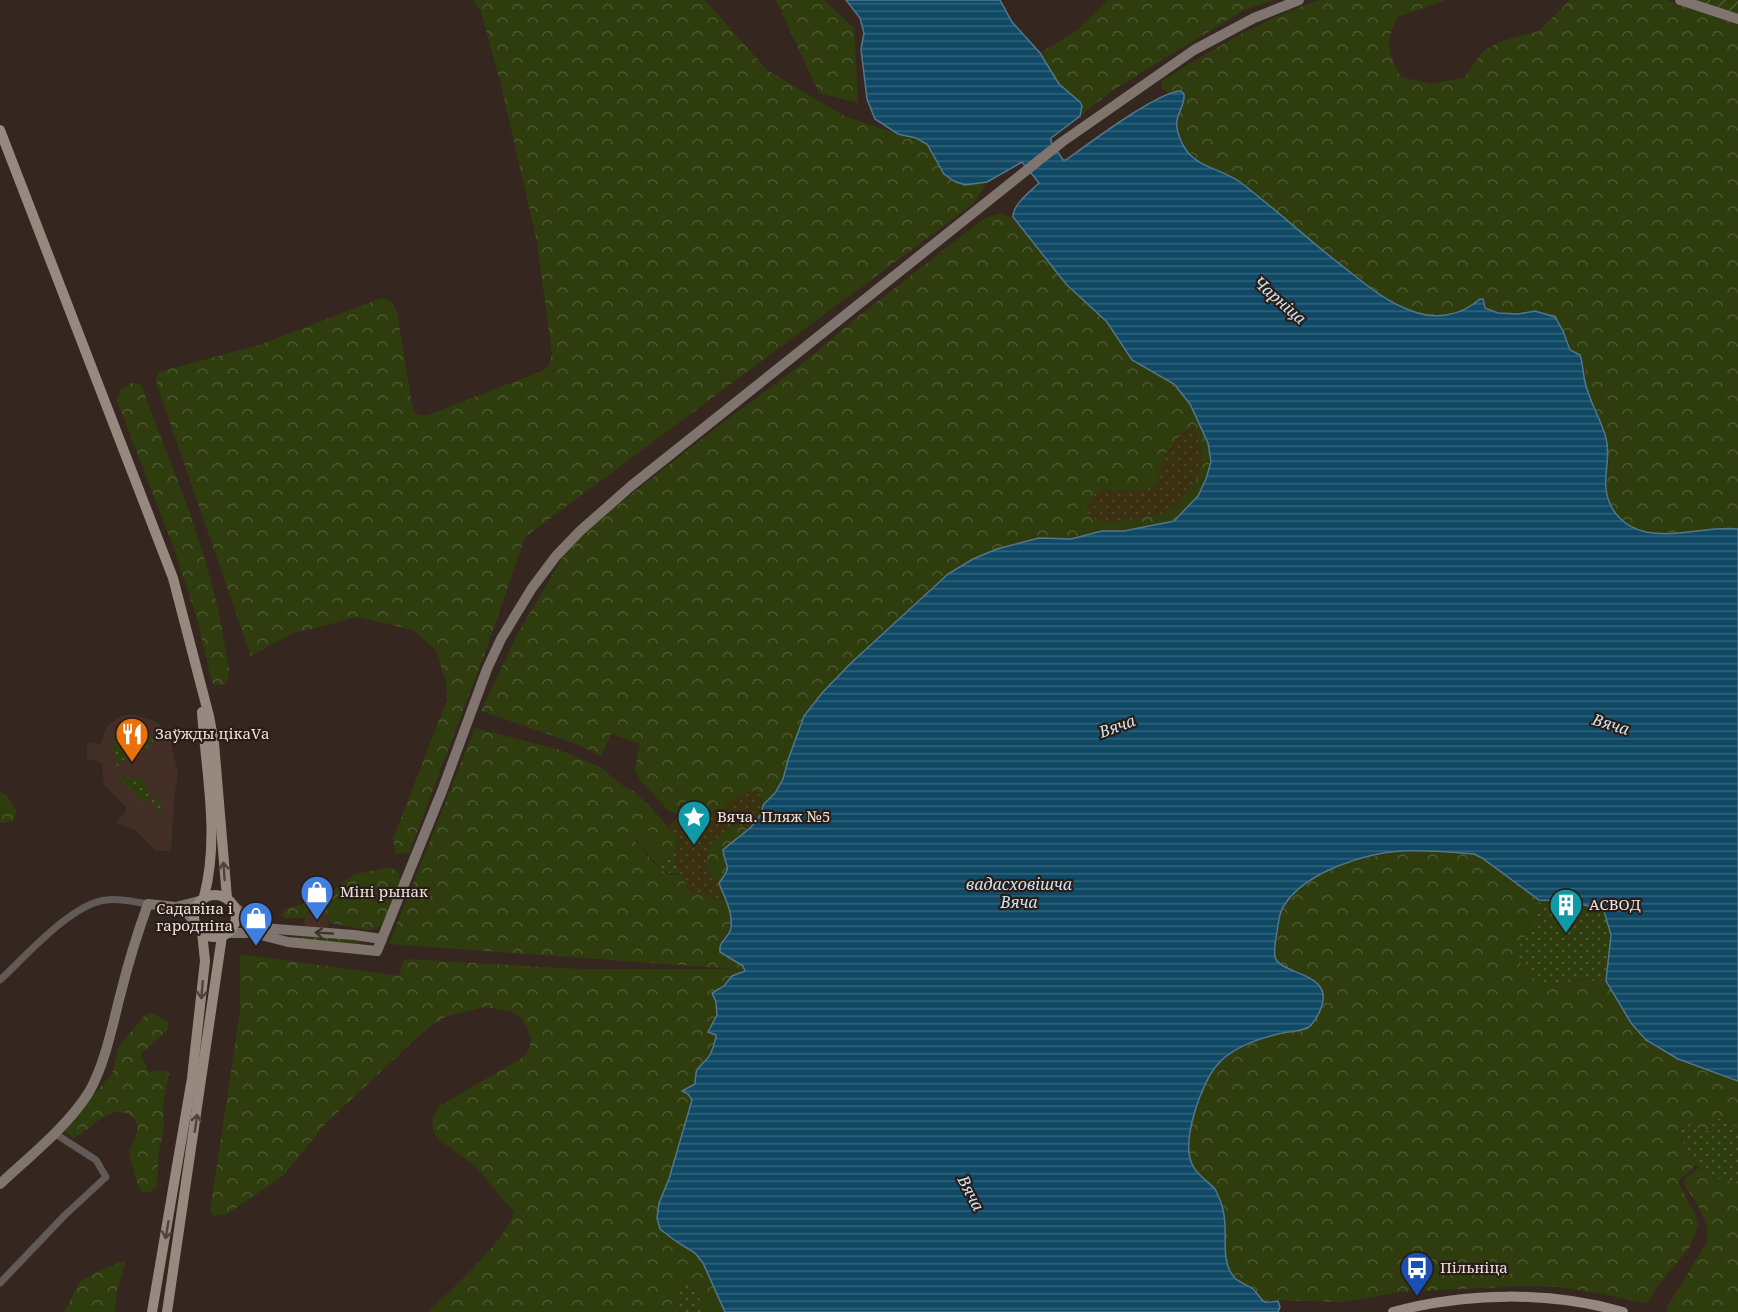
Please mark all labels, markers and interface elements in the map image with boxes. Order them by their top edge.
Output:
water label: Чарніца [1249,271,1311,329]
water label: Вяча [1589,708,1632,740]
water label: Вяча [1095,709,1138,743]
restaurant icon: Заўжды цікаVа [114,716,150,763]
place label: Заўжды цікаVа [155,723,270,743]
place icon: Вяча. Пляж №5 [676,799,712,846]
place label: Вяча. Пляж №5 [717,806,830,826]
one-way arrow [218,862,229,882]
water label: вадасховішча Вяча [966,873,1072,913]
shop icon: Міні рынак [299,874,335,921]
place label: Міні рынак [340,881,428,901]
building icon: АСВОД [1548,887,1584,934]
place label: АСВОД [1589,894,1641,914]
place label: Садавіна і гародніна [156,898,233,935]
shop icon: Садавіна і гародніна [238,900,274,947]
one-way arrow [314,927,334,938]
one-way arrow [196,980,207,1000]
one-way arrow [190,1114,201,1134]
water label: Вяча [952,1170,989,1215]
one-way arrow [161,1220,172,1239]
bus stop icon: Пільніца [1399,1250,1435,1297]
place label: Пільніца [1440,1257,1508,1277]

